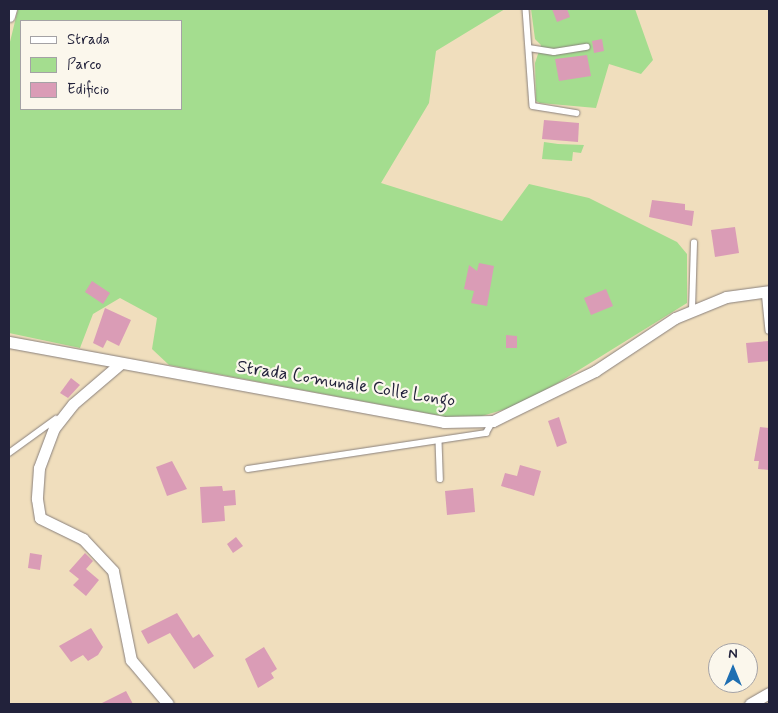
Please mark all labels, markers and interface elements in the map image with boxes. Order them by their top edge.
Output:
legend [20,20,182,110]
text: Strada [67,30,110,50]
text: Parco [67,55,101,75]
text: Edificio [67,80,109,100]
street label: Strada Comunale Colle Longo [231,355,461,413]
north arrow [708,643,758,693]
text: N [728,645,738,663]

